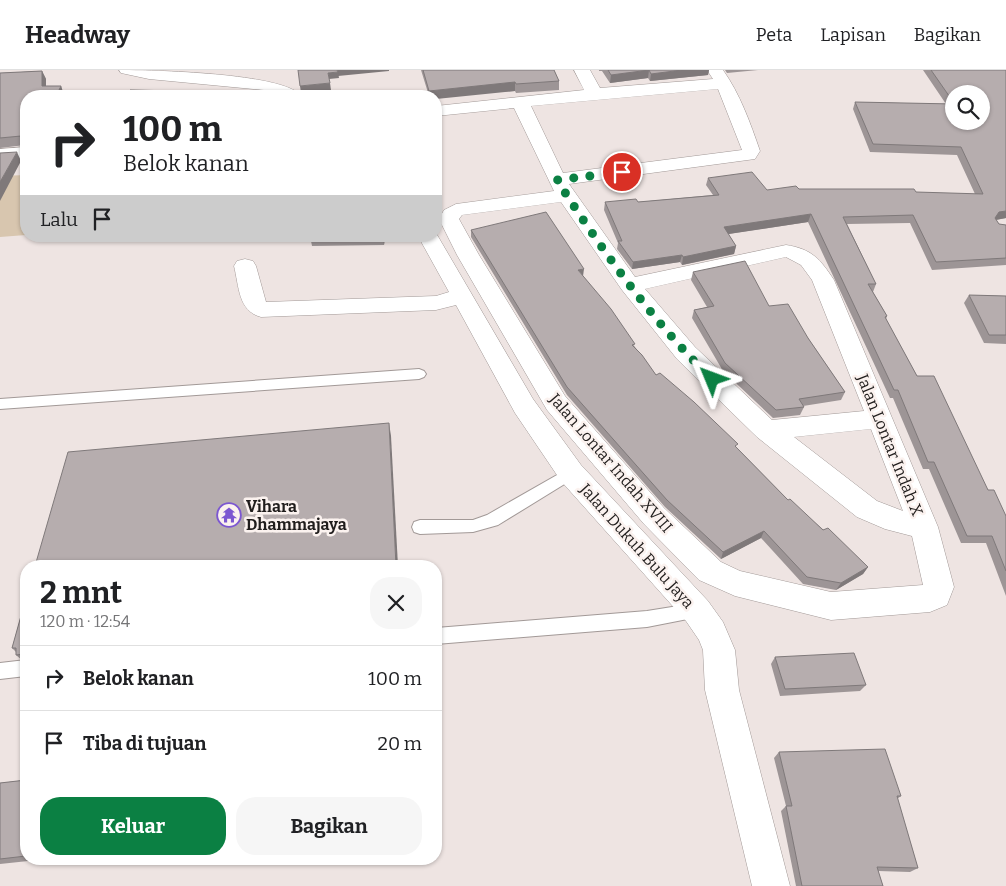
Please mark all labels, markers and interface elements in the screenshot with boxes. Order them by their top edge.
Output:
text: Headway [25,21,130,49]
text: Peta [756,24,792,46]
text: Lapisan [820,24,886,46]
text: Bagikan [914,24,981,46]
map controls [945,85,990,130]
button: search [945,85,990,130]
text: 100 m [123,108,222,150]
icon: right [40,110,105,175]
text: Belok kanan [123,150,249,177]
pin [601,151,643,193]
icon: arrive [608,158,636,186]
icon: arrive [88,205,116,233]
text: Lalu [40,208,78,231]
position arrow [685,352,737,404]
street label: Jalan Lontar Indah X [853,371,927,519]
street label: Jalan Lontar Indah XVIII [545,389,677,536]
street label: Jalan Dukuh Bulu Jaya [575,479,698,612]
place label: Vihara Dhammajaya [246,497,347,534]
temple icon: Vihara Dhammajaya [216,502,242,528]
text: 2 mnt [40,575,122,611]
button: close [370,577,422,629]
text: 120 m · 12:54 [40,612,130,631]
icon: right [40,664,68,692]
text: Belok kanan [83,667,194,690]
text: 100 m [368,667,422,690]
icon: arrive [40,729,68,757]
text: Tiba di tujuan [83,732,207,755]
text: 20 m [378,732,422,755]
button: Keluar [40,797,226,855]
button: Bagikan [236,797,422,855]

